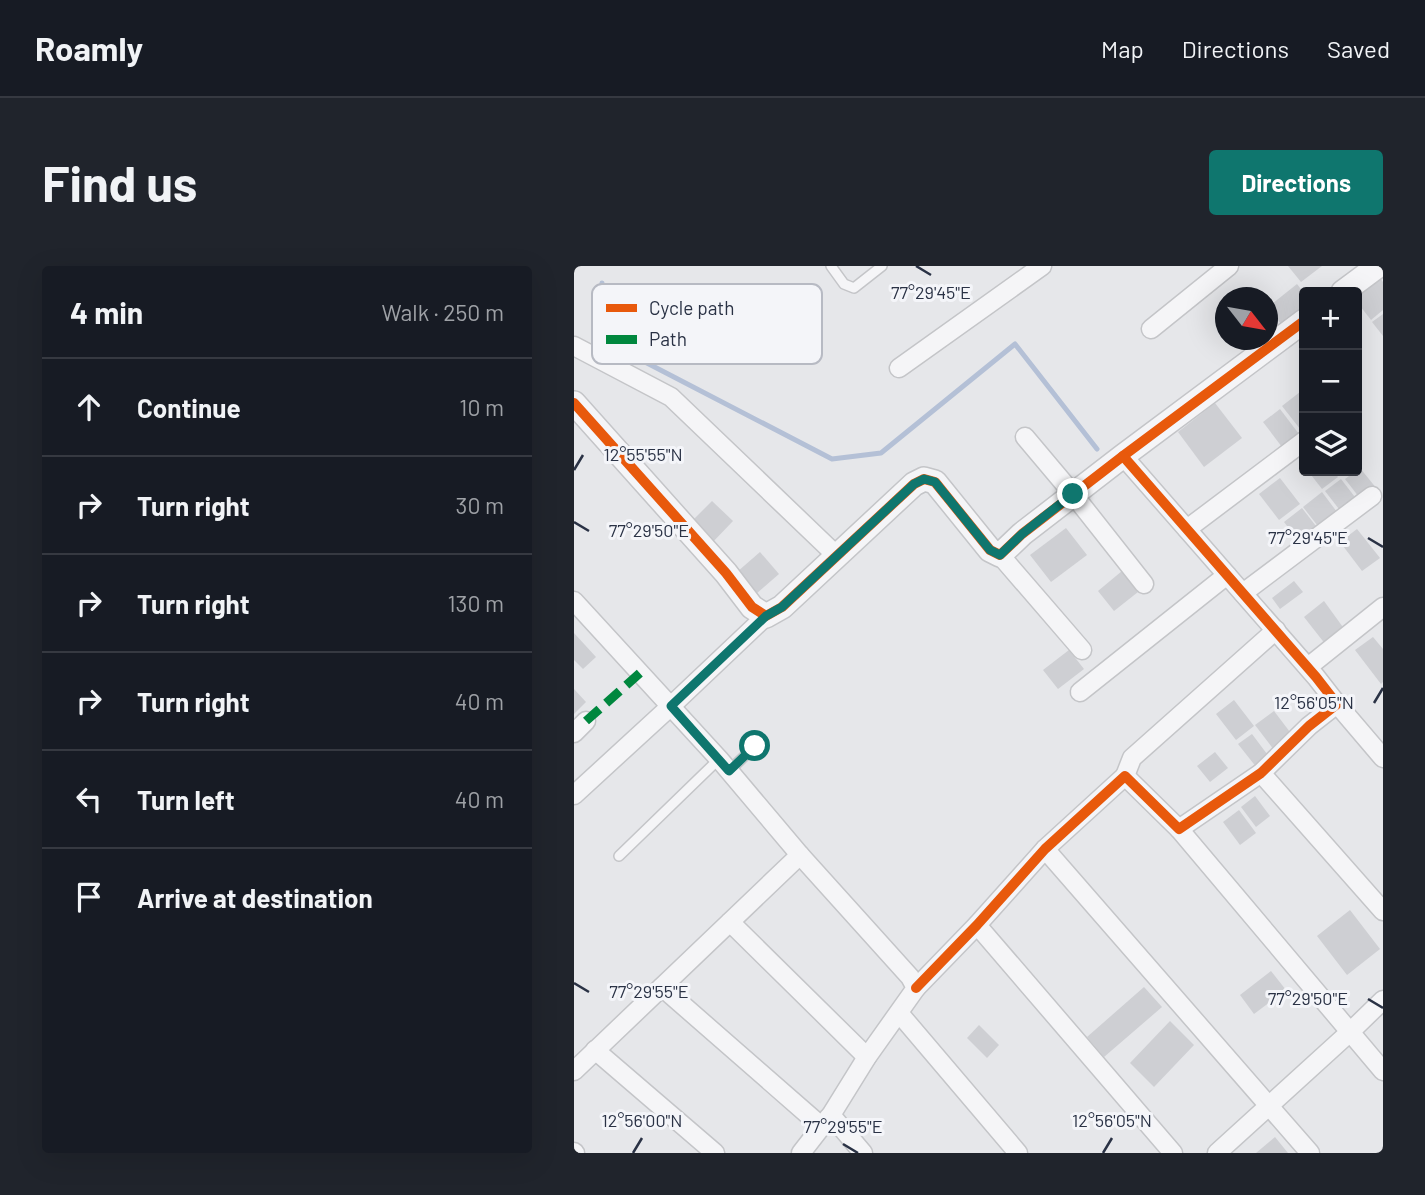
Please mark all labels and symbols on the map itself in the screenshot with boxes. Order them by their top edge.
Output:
text: 77°29'45"E [891,281,971,303]
legend [592,284,822,364]
north arrow [1215,287,1278,350]
text: Cycle path [649,296,734,319]
text: Path [649,327,687,350]
text: 12°55'55"N [603,443,683,465]
route end [1057,478,1088,509]
text: 77°29'50"E [609,519,689,541]
text: 77°29'45"E [1268,526,1348,548]
text: 12°56'05"N [1274,691,1354,713]
route start [739,730,770,761]
text: 77°29'55"E [609,980,689,1002]
text: 77°29'50"E [1268,987,1348,1009]
text: 12°56'00"N [602,1109,682,1131]
text: 12°56'05"N [1072,1109,1152,1131]
text: 77°29'55"E [803,1115,883,1137]

